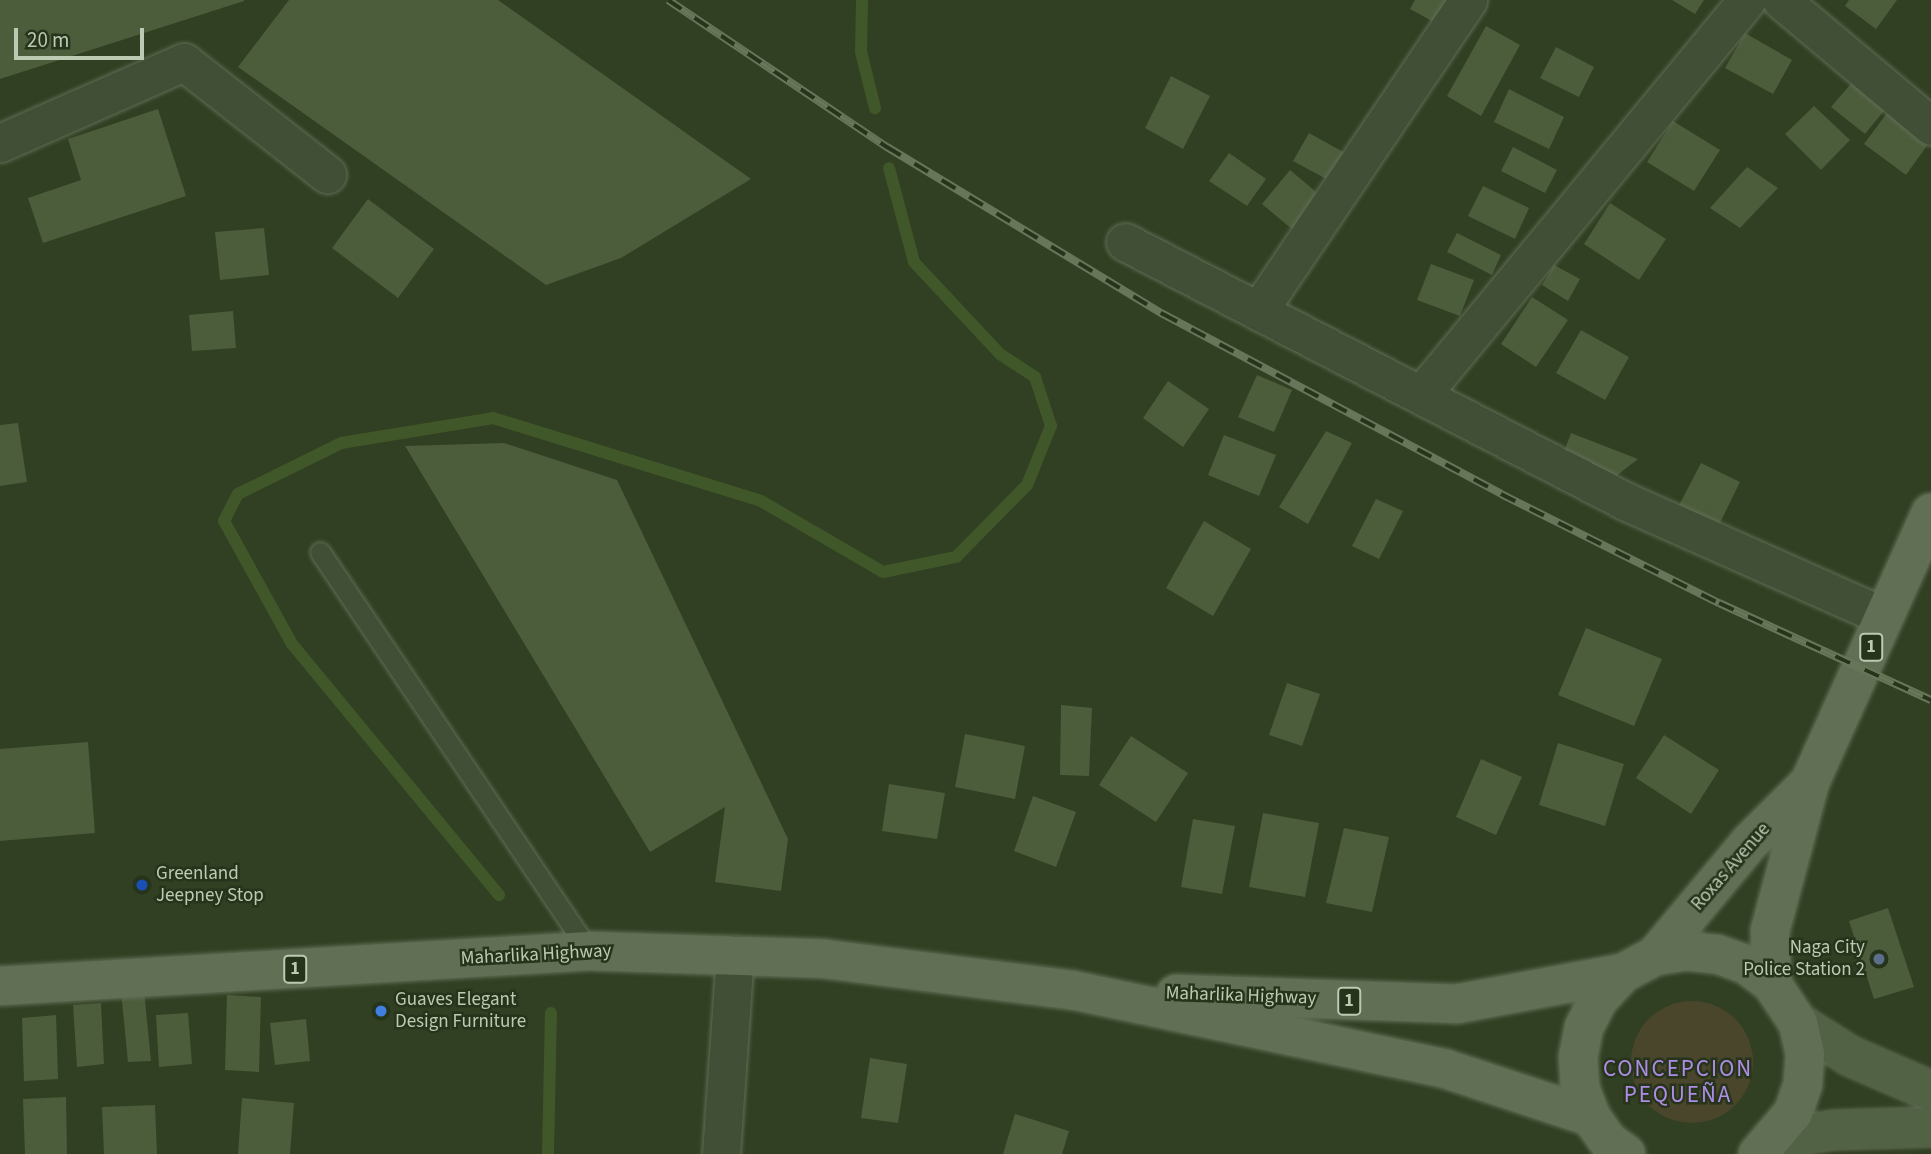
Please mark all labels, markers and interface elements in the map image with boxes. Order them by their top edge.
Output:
scale bar [18,14,147,58]
text: 20 m [27,25,69,55]
road number: 1 [1859,632,1883,662]
street label: Roxas Avenue [1687,818,1775,916]
place label: Greenland Jeepney Stop [156,863,264,907]
marker: Greenland Jeepney Stop [134,877,150,893]
place label: Naga City Police Station 2 [1743,937,1865,981]
street label: Maharlika Highway [460,940,612,970]
marker: Naga City Police Station 2 [1871,951,1887,967]
road number: 1 [283,954,307,984]
street label: Maharlika Highway [1165,982,1317,1010]
road number: 1 [1337,986,1361,1016]
place label: Guaves Elegant Design Furniture [395,989,526,1033]
marker: Guaves Elegant Design Furniture [373,1003,389,1019]
district label: CONCEPCION PEQUEÑA [1604,1055,1752,1109]

